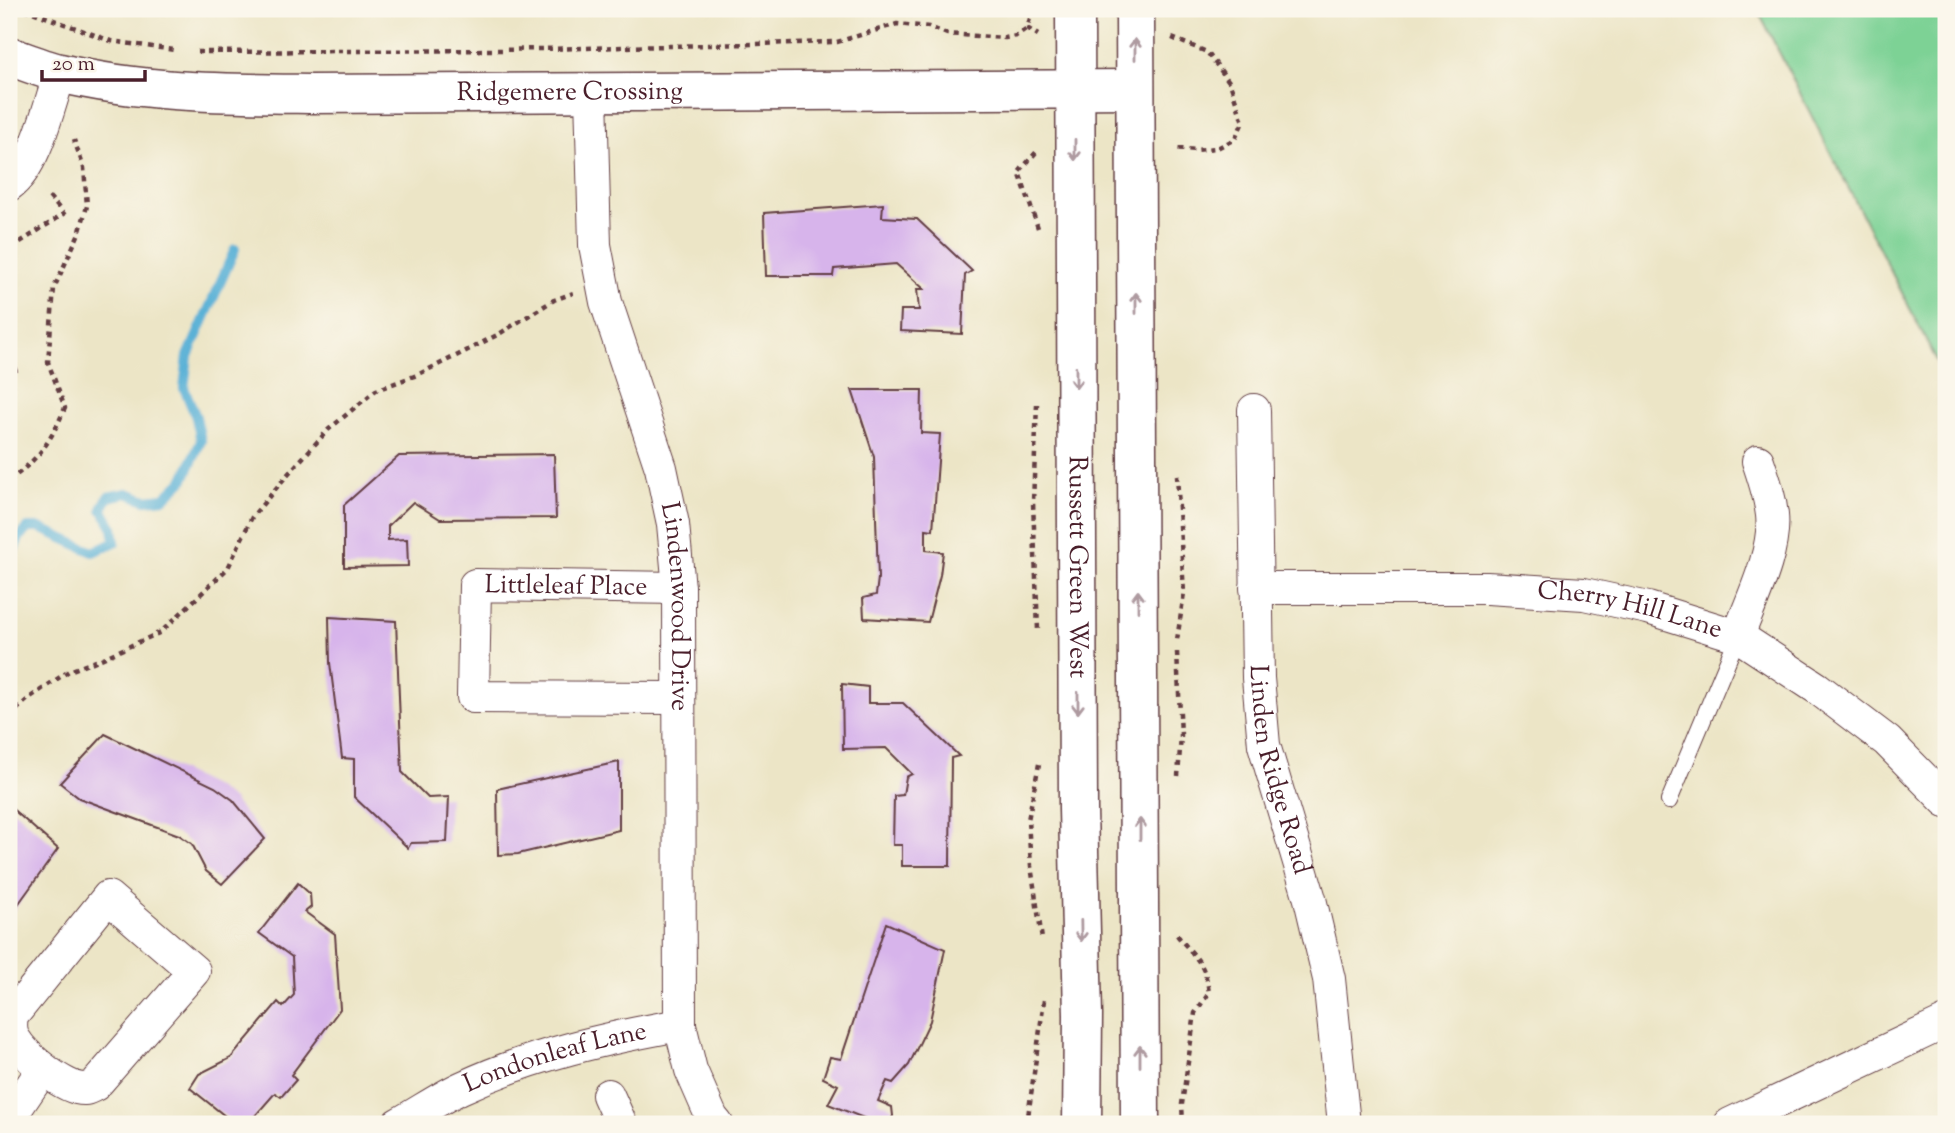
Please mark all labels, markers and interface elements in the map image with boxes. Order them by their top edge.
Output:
scale bar [42,38,145,82]
one-way arrow [1128,38,1142,61]
text: 20 m [52,50,95,80]
street label: Ridgemere Crossing [457,73,683,112]
one-way arrow [1068,139,1082,162]
one-way arrow [1129,292,1143,315]
one-way arrow [1069,366,1083,389]
street label: Russett Green West [1058,456,1096,678]
street label: Lindenwood Drive [650,499,698,711]
street label: Littleleaf Place [484,567,648,606]
street label: Cherry Hill Lane [1536,573,1727,648]
one-way arrow [1131,590,1145,613]
street label: Linden Ridge Road [1239,664,1320,879]
one-way arrow [1071,692,1085,715]
one-way arrow [1133,817,1147,840]
one-way arrow [1074,919,1088,942]
street label: Londonleaf Lane [458,1013,650,1103]
one-way arrow [1133,1045,1147,1068]

